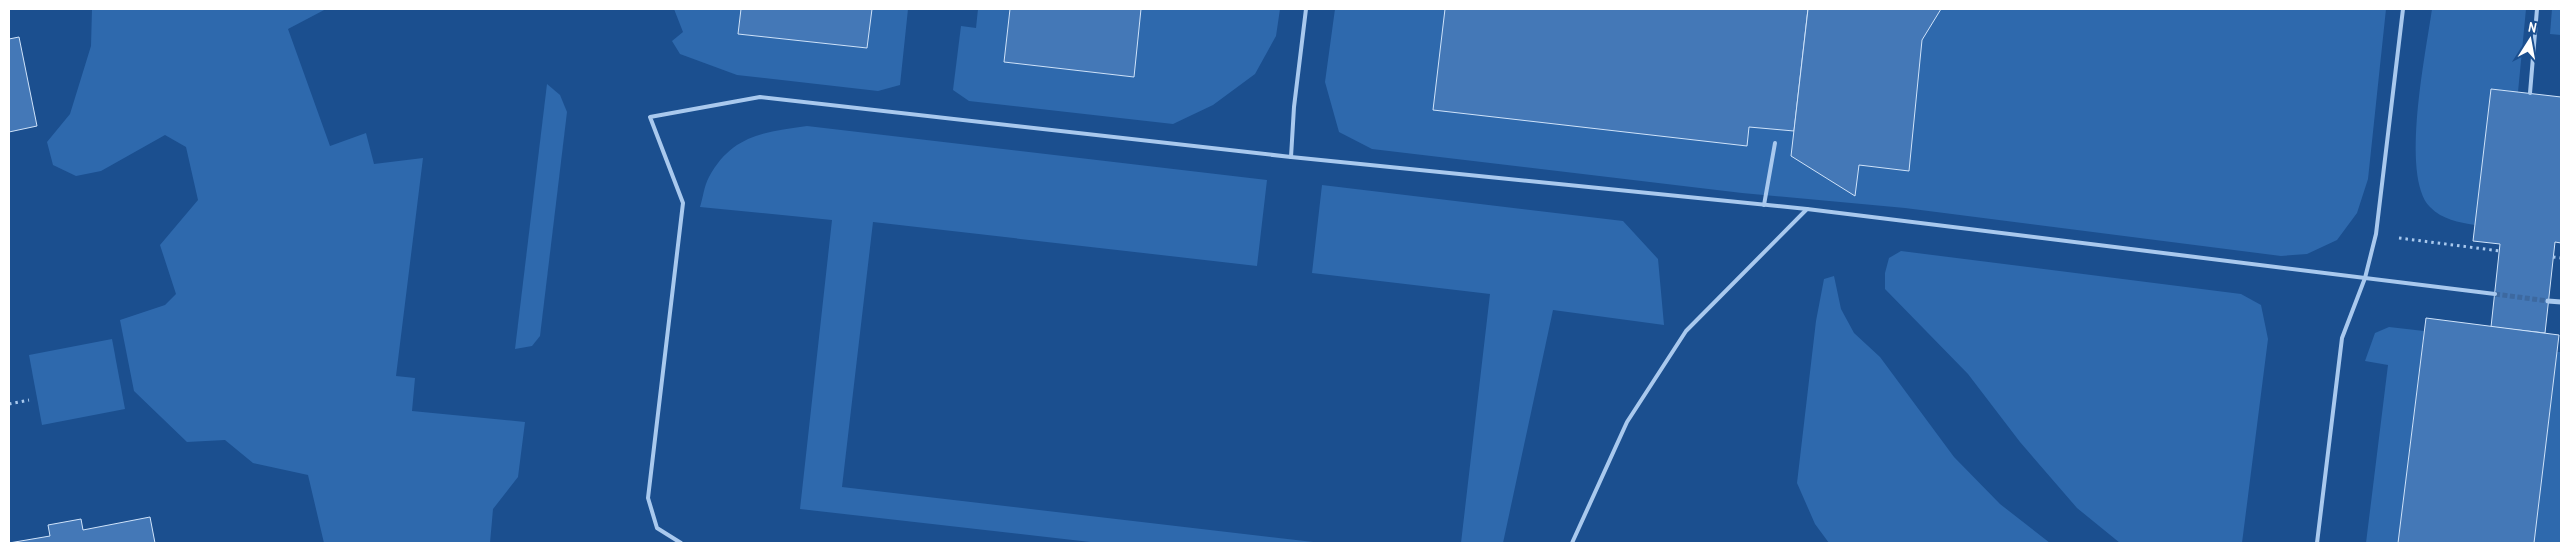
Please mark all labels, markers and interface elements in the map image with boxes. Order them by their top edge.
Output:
north arrow [2505,15,2555,65]
text: N [2527,18,2538,37]

